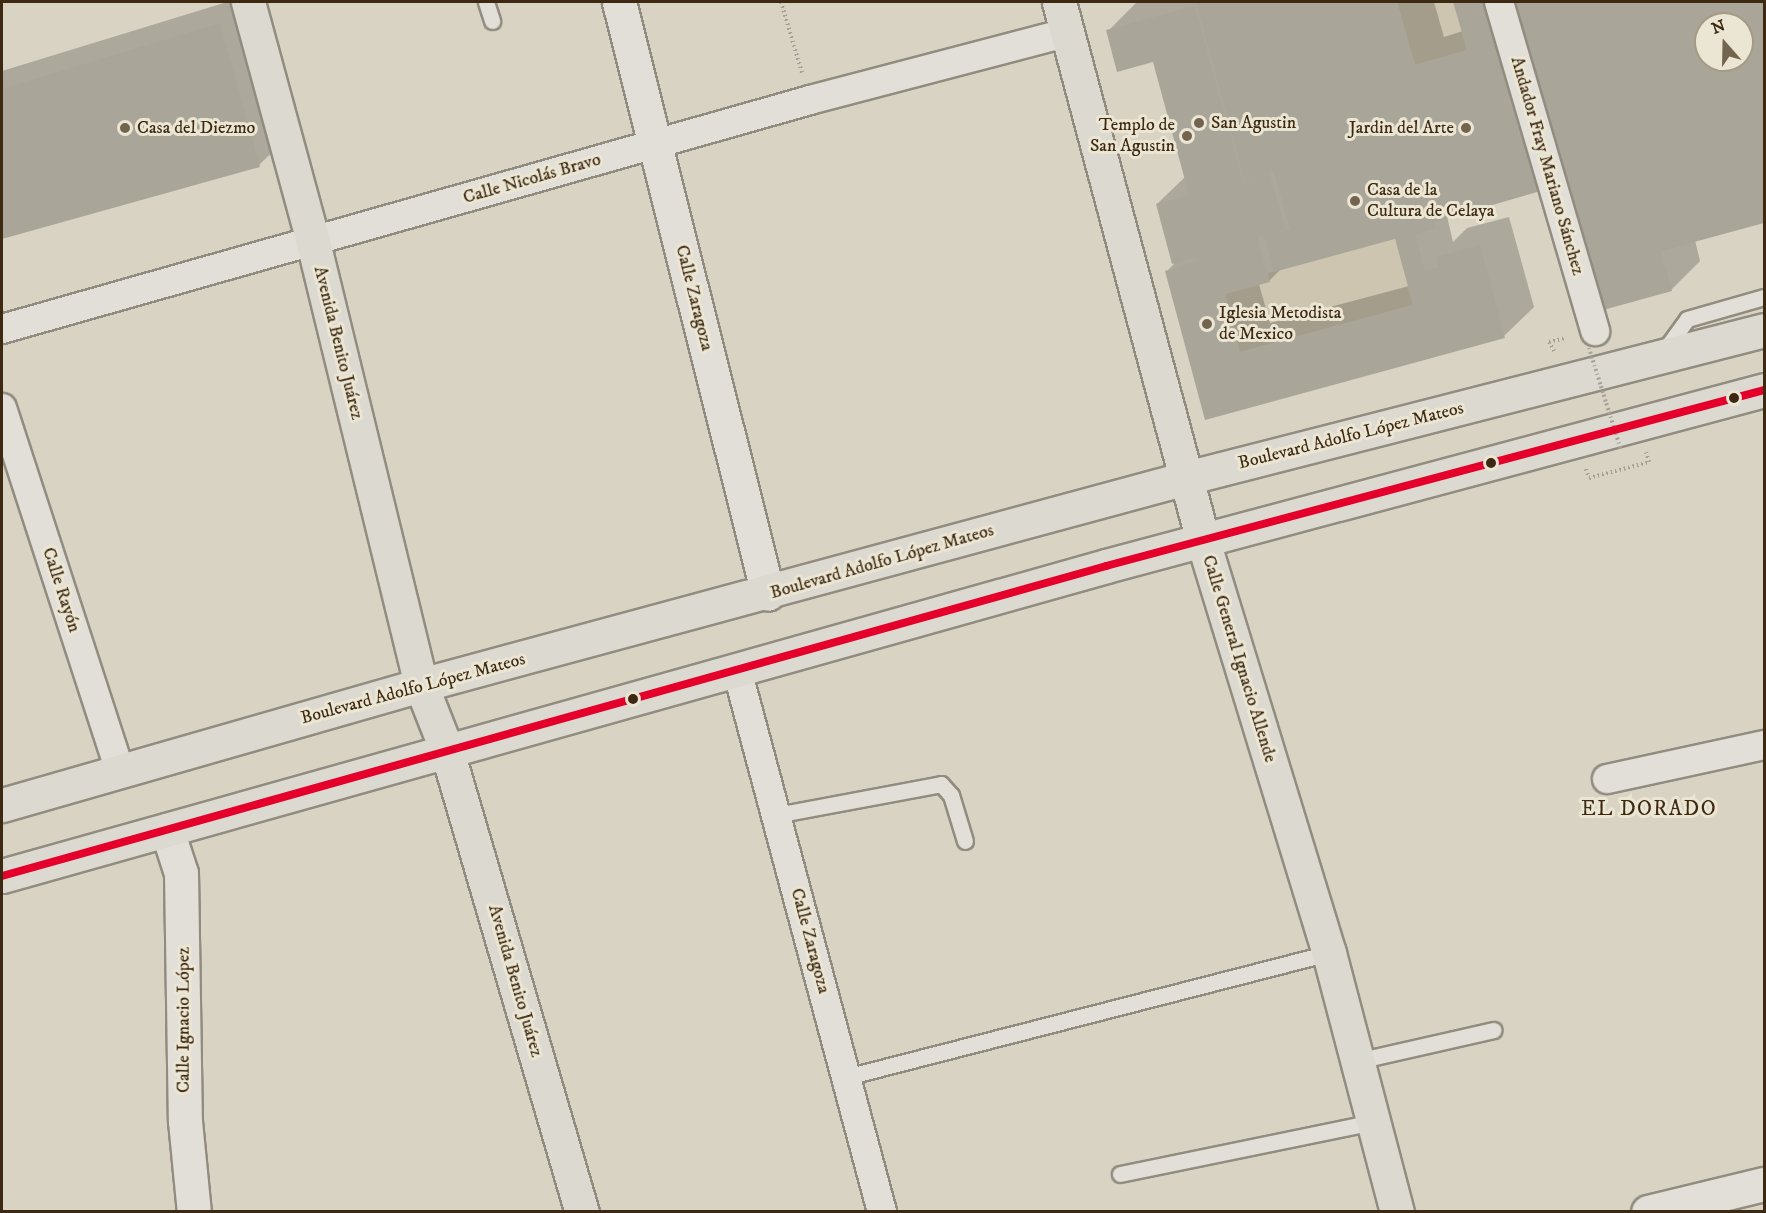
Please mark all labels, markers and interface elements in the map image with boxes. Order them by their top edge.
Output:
north arrow [1694,12,1754,72]
text: N [1709,15,1728,39]
street label: Andador Fray Mariano Sánchez [1505,54,1589,278]
place label: San Agustin [1211,112,1296,134]
place label: Templo de San Agustin [1090,115,1175,158]
marker: San Agustin [1192,116,1206,130]
place label: Casa del Diezmo [137,117,255,139]
place label: Jardin del Arte [1349,117,1454,139]
marker: Casa del Diezmo [118,121,132,135]
marker: Jardin del Arte [1459,121,1473,135]
marker: Templo de San Agustin [1180,129,1194,143]
street label: Calle Nicolás Bravo [461,149,603,209]
place label: Casa de la Cultura de Celaya [1367,180,1495,222]
marker: Casa de la Cultura de Celaya [1348,194,1362,208]
street label: Calle Zaragoza [670,243,718,353]
street label: Avenida Benito Juárez [308,264,368,422]
place label: Iglesia Metodista de Mexico [1219,303,1341,346]
marker: Iglesia Metodista de Mexico [1200,317,1214,331]
unlabelled marker [1728,392,1740,404]
street label: Boulevard Adolfo López Mateos [1236,398,1466,474]
unlabelled marker [1485,457,1497,469]
street label: Boulevard Adolfo López Mateos [768,520,996,604]
street label: Calle Rayón [37,545,85,635]
street label: Calle General Ignacio Allende [1197,553,1281,765]
street label: Boulevard Adolfo López Mateos [298,649,528,729]
unlabelled marker [627,693,639,705]
district label: EL DORADO [1581,796,1717,822]
street label: Calle Zaragoza [786,886,834,996]
street label: Avenida Benito Juárez [483,902,547,1060]
street label: Calle Ignacio López [173,947,195,1093]

